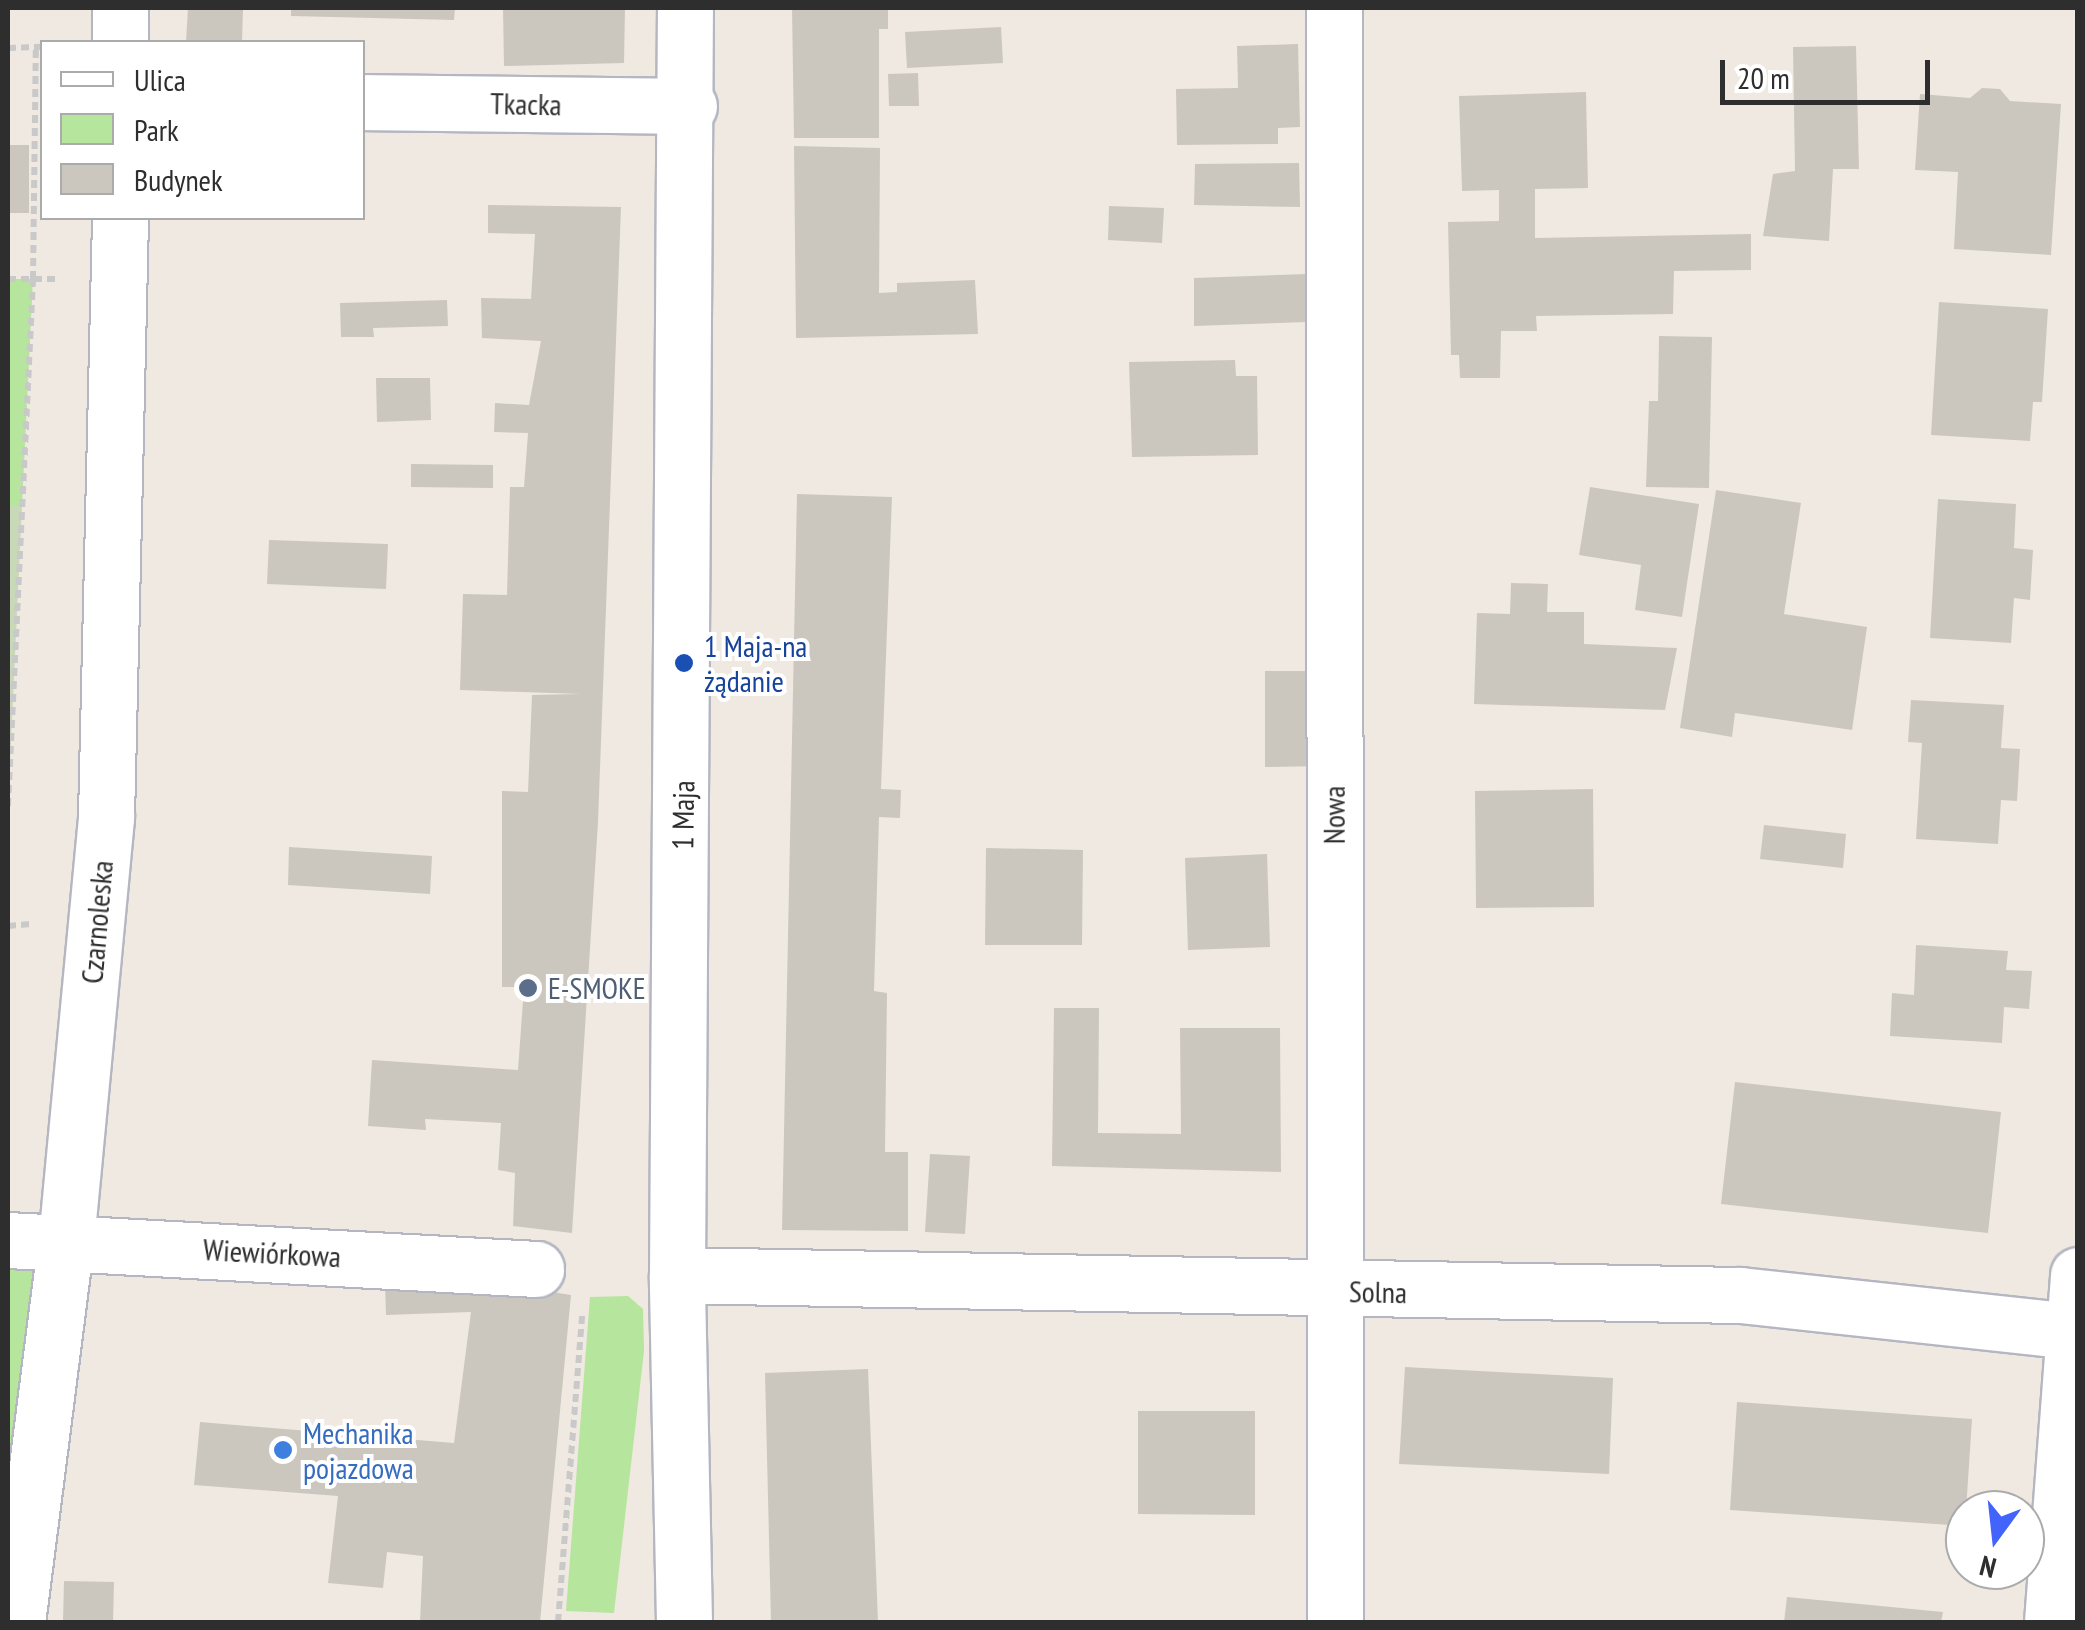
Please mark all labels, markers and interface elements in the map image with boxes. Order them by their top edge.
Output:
legend [40,40,365,220]
scale bar [1725,40,1935,102]
text: 20 m [1737,58,1790,97]
text: Ulica [134,60,186,99]
street label: Tkacka [490,85,562,123]
text: Park [134,110,179,149]
text: Budynek [134,160,223,199]
place label: 1 Maja-na żądanie [704,628,807,698]
marker: 1 Maja-na żądanie [673,652,695,674]
street label: 1 Maja [664,780,702,850]
street label: Nowa [1316,786,1352,844]
street label: Czarnoleska [74,859,120,985]
place label: E-SMOKE [548,970,646,1006]
marker: E-SMOKE [517,977,539,999]
street label: Wiewiórkowa [202,1231,342,1275]
street label: Solna [1349,1273,1407,1311]
place label: Mechanika pojazdowa [303,1415,414,1486]
marker: Mechanika pojazdowa [272,1439,294,1461]
north arrow [1945,1490,2045,1590]
text: N [1976,1548,2000,1587]

